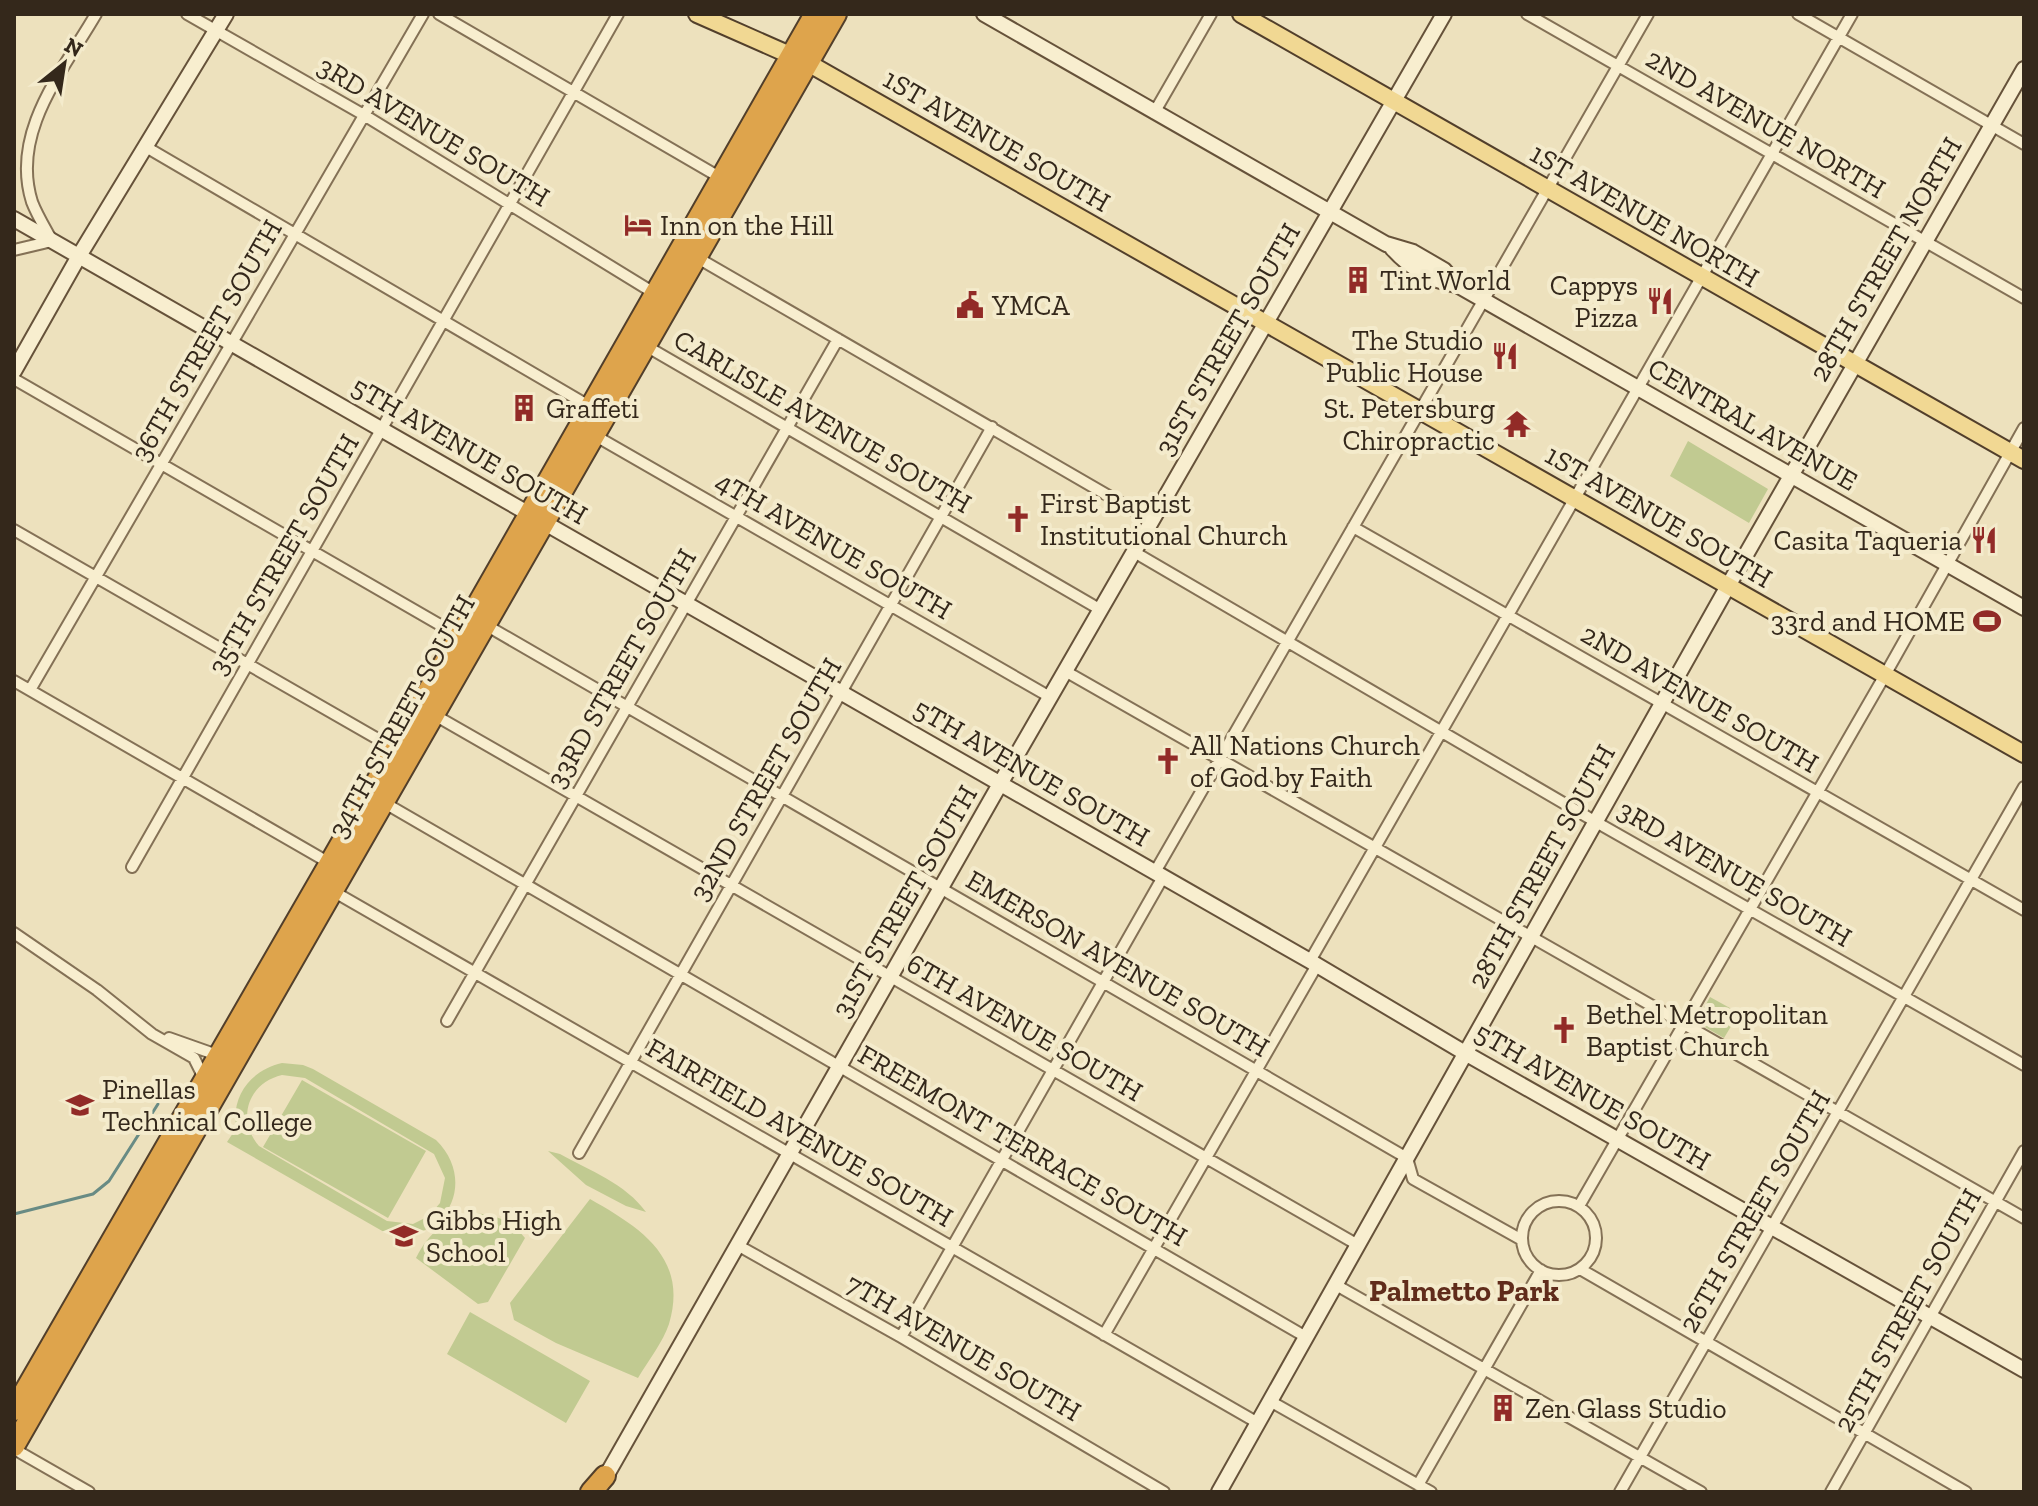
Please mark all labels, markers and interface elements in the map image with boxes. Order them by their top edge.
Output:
north arrow [24,24,104,104]
text: N [60,31,88,63]
street label: 2ND AVENUE NORTH [1640,41,1891,205]
street label: 3RD AVENUE SOUTH [312,49,556,214]
street label: 1ST AVENUE SOUTH [878,62,1116,219]
street label: 28TH STREET NORTH [1802,131,1969,387]
street label: 1ST AVENUE NORTH [1525,137,1765,294]
place label: Inn on the Hill [660,209,834,242]
hotel icon: Inn on the Hill [623,210,653,240]
street label: 36TH STREET SOUTH [124,214,289,467]
street label: 31ST STREET SOUTH [1148,218,1307,461]
place label: Tint World [1380,264,1511,297]
building icon: Tint World [1343,265,1373,295]
place label: Cappys Pizza [1550,269,1638,334]
restaurant icon: Cappys Pizza [1645,286,1675,316]
place label: YMCA [991,289,1071,322]
public building icon: YMCA [955,290,985,320]
street label: CARLISLE AVENUE SOUTH [668,323,977,520]
place label: The Studio Public House [1326,324,1483,389]
restaurant icon: The Studio Public House [1490,341,1520,371]
street label: CENTRAL AVENUE [1642,351,1863,498]
street label: 5TH AVENUE SOUTH [346,370,593,531]
place label: Graffeti [546,392,639,425]
place label: St. Petersburg Chiropractic [1323,392,1495,457]
building icon: Graffeti [509,393,539,423]
temple icon: St. Petersburg Chiropractic [1502,409,1532,439]
street label: 35TH STREET SOUTH [201,428,366,680]
street label: 1ST AVENUE SOUTH [1540,438,1778,595]
street label: 4TH AVENUE SOUTH [710,464,957,626]
place label: First Baptist Institutional Church [1040,487,1288,552]
church icon: First Baptist Institutional Church [1003,504,1033,534]
place label: Casita Taqueria [1774,524,1962,557]
restaurant icon: Casita Taqueria [1969,525,1999,555]
street label: 33RD STREET SOUTH [540,543,703,793]
street label: 34TH STREET SOUTH [321,589,482,843]
place label: 33rd and HOME [1771,605,1965,638]
sports icon: 33rd and HOME [1972,606,2002,636]
street label: 2ND AVENUE SOUTH [1575,617,1824,780]
street label: 32ND STREET SOUTH [683,652,848,906]
street label: 5TH AVENUE SOUTH [908,692,1155,853]
place label: All Nations Church of God by Faith [1190,729,1420,794]
street label: 28TH STREET SOUTH [1461,739,1622,994]
church icon: All Nations Church of God by Faith [1153,746,1183,776]
street label: 31ST STREET SOUTH [825,780,984,1023]
street label: 3RD AVENUE SOUTH [1612,793,1857,954]
street label: EMERSON AVENUE SOUTH [960,863,1275,1064]
street label: 6TH AVENUE SOUTH [901,946,1149,1108]
place label: Bethel Metropolitan Baptist Church [1586,998,1828,1063]
church icon: Bethel Metropolitan Baptist Church [1549,1015,1579,1045]
street label: 5TH AVENUE SOUTH [1469,1016,1716,1177]
street label: FAIRFIELD AVENUE SOUTH [641,1031,959,1234]
street label: FREEMONT TERRACE SOUTH [853,1038,1193,1253]
place label: Pinellas Technical College [102,1073,313,1138]
street label: 26TH STREET SOUTH [1672,1085,1837,1338]
school or university icon: Pinellas Technical College [65,1090,95,1120]
street label: 25TH STREET SOUTH [1827,1183,1988,1438]
place label: Gibbs High School [426,1204,562,1269]
school or university icon: Gibbs High School [389,1221,419,1251]
street label: 7TH AVENUE SOUTH [841,1267,1087,1428]
district label: Palmetto Park [1369,1273,1559,1309]
place label: Zen Glass Studio [1525,1392,1727,1425]
building icon: Zen Glass Studio [1488,1393,1518,1423]

